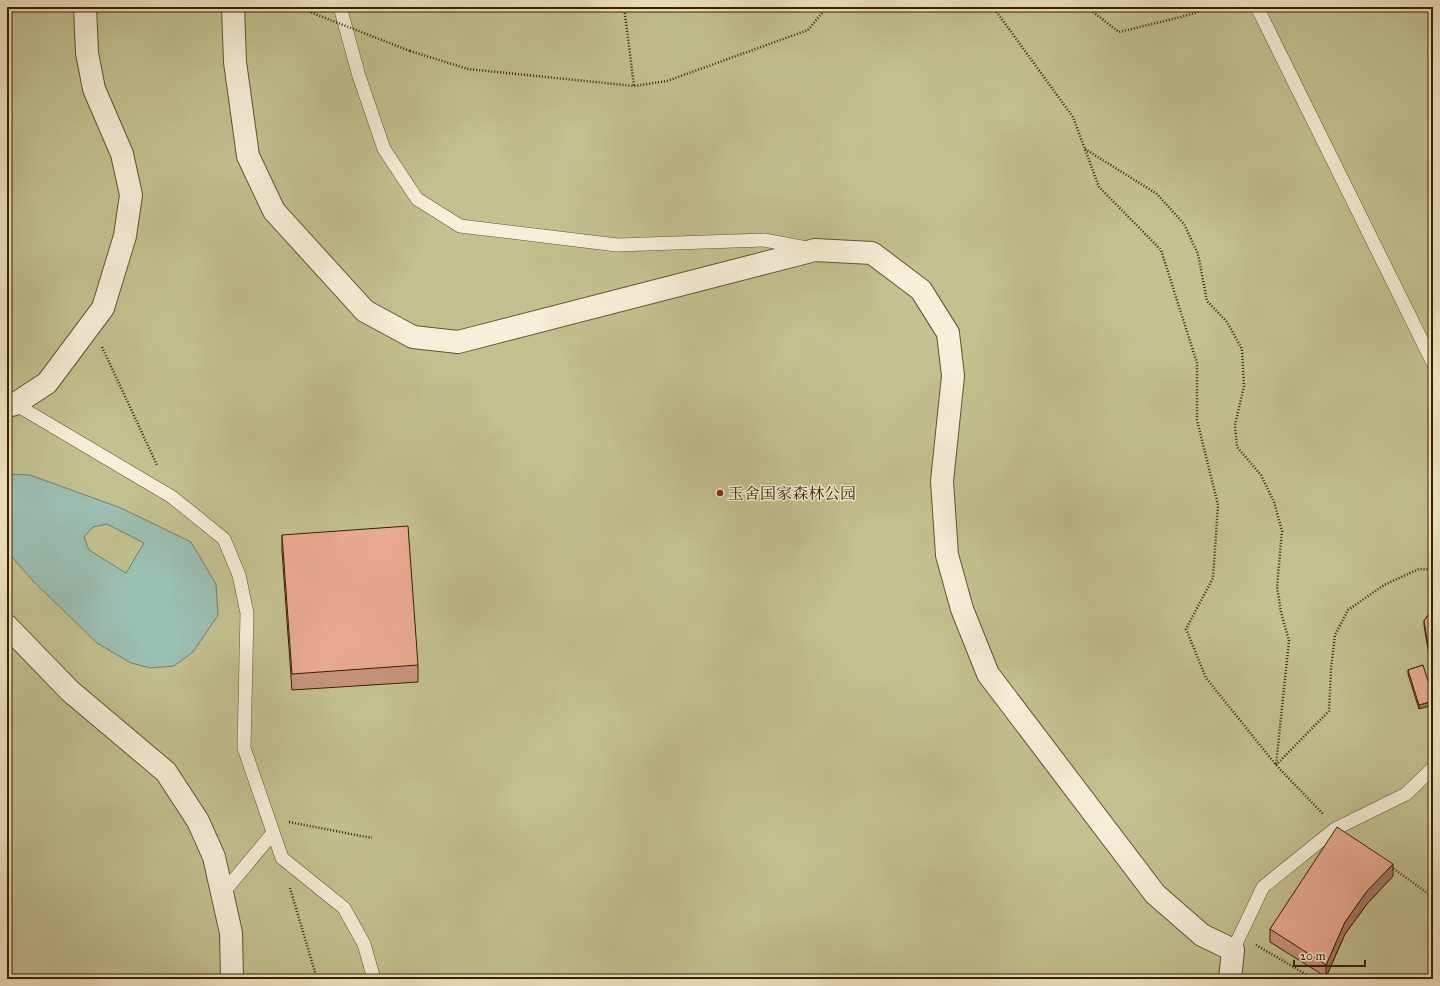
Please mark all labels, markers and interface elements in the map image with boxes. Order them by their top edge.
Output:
place label: 玉舍国家森林公园 [728,484,856,503]
marker: 玉舍国家森林公园 [715,488,725,498]
scale bar [1294,942,1365,968]
text: 20 m [1300,949,1326,963]

